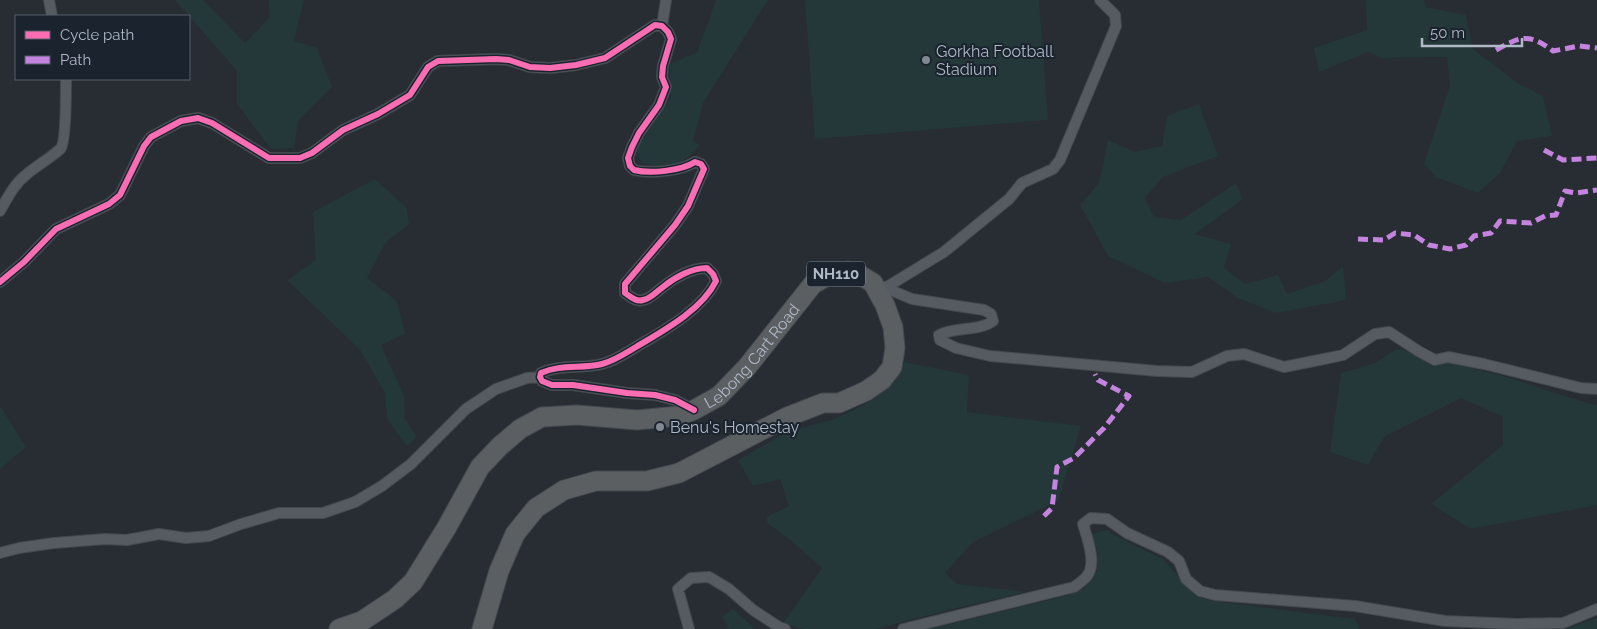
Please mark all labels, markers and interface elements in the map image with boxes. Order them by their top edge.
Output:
legend [15,15,190,80]
scale bar [1422,15,1522,47]
text: 50 m [1430,24,1465,42]
text: Cycle path [60,26,134,44]
place label: Gorkha Football Stadium [936,42,1054,79]
text: Path [60,51,91,69]
marker: Gorkha Football Stadium [920,54,932,66]
road number: NH110 [807,262,865,286]
street label: Lebong Cart Road [701,300,803,412]
place label: Benu's Homestay [670,418,800,437]
marker: Benu's Homestay [654,421,666,433]

